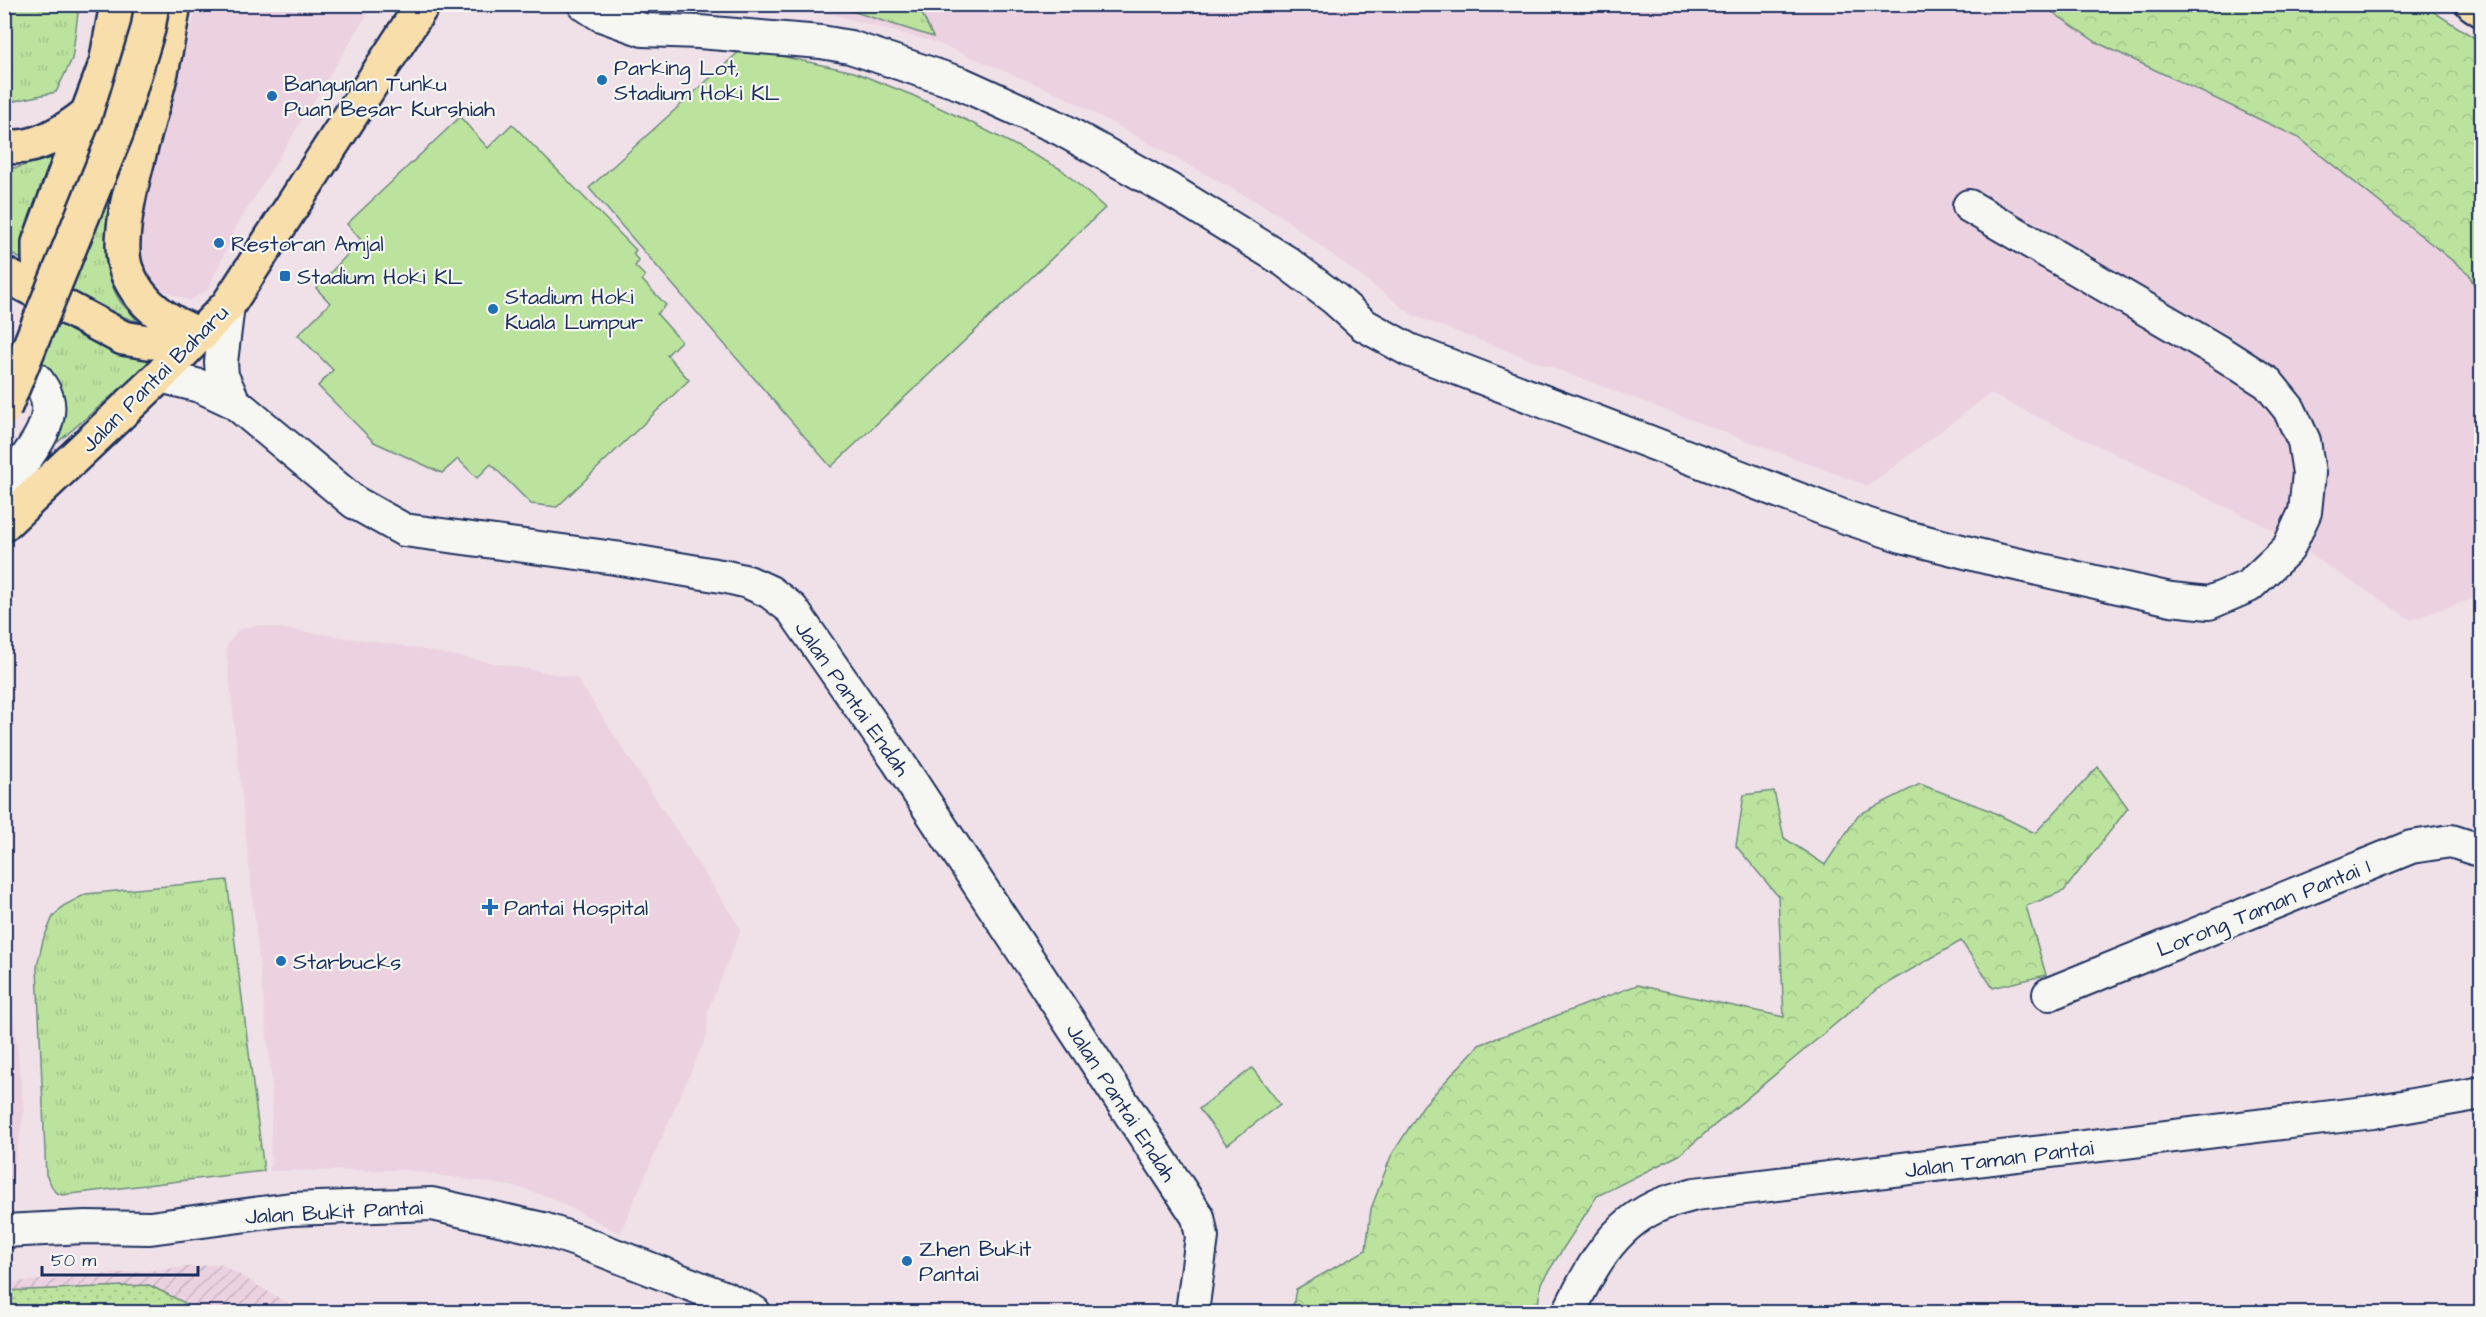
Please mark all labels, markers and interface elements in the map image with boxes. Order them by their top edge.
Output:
place label: Parking Lot, Stadium Hoki KL [614,53,780,109]
place label: Bangunan Tunku Puan Besar Kurshiah [284,69,495,125]
marker: Parking Lot, Stadium Hoki KL [595,73,609,87]
marker: Bangunan Tunku Puan Besar Kurshiah [265,89,279,103]
place label: Restoran Amjal [231,229,384,260]
marker: Restoran Amjal [212,236,226,250]
place label: Stadium Hoki KL [297,262,463,293]
marker: Stadium Hoki KL [278,269,292,283]
place label: Stadium Hoki Kuala Lumpur [505,282,643,338]
street label: Jalan Pantai Baharu [74,298,236,460]
marker: Stadium Hoki Kuala Lumpur [486,302,500,316]
street label: Jalan Pantai Endah [787,615,917,783]
street label: Lorong Taman Pantai 1 [2152,851,2375,966]
place label: Pantai Hospital [504,893,648,924]
marker: Pantai Hospital [481,898,499,916]
place label: Starbucks [293,947,401,978]
marker: Starbucks [274,954,288,968]
street label: Jalan Pantai Endah [1058,1018,1184,1188]
street label: Jalan Taman Pantai [1903,1133,2095,1186]
street label: Jalan Bukit Pantai [244,1192,424,1233]
place label: Zhen Bukit Pantai [919,1234,1032,1290]
scale bar [42,1239,198,1277]
text: 50 m [51,1248,96,1273]
marker: Zhen Bukit Pantai [900,1254,914,1268]

